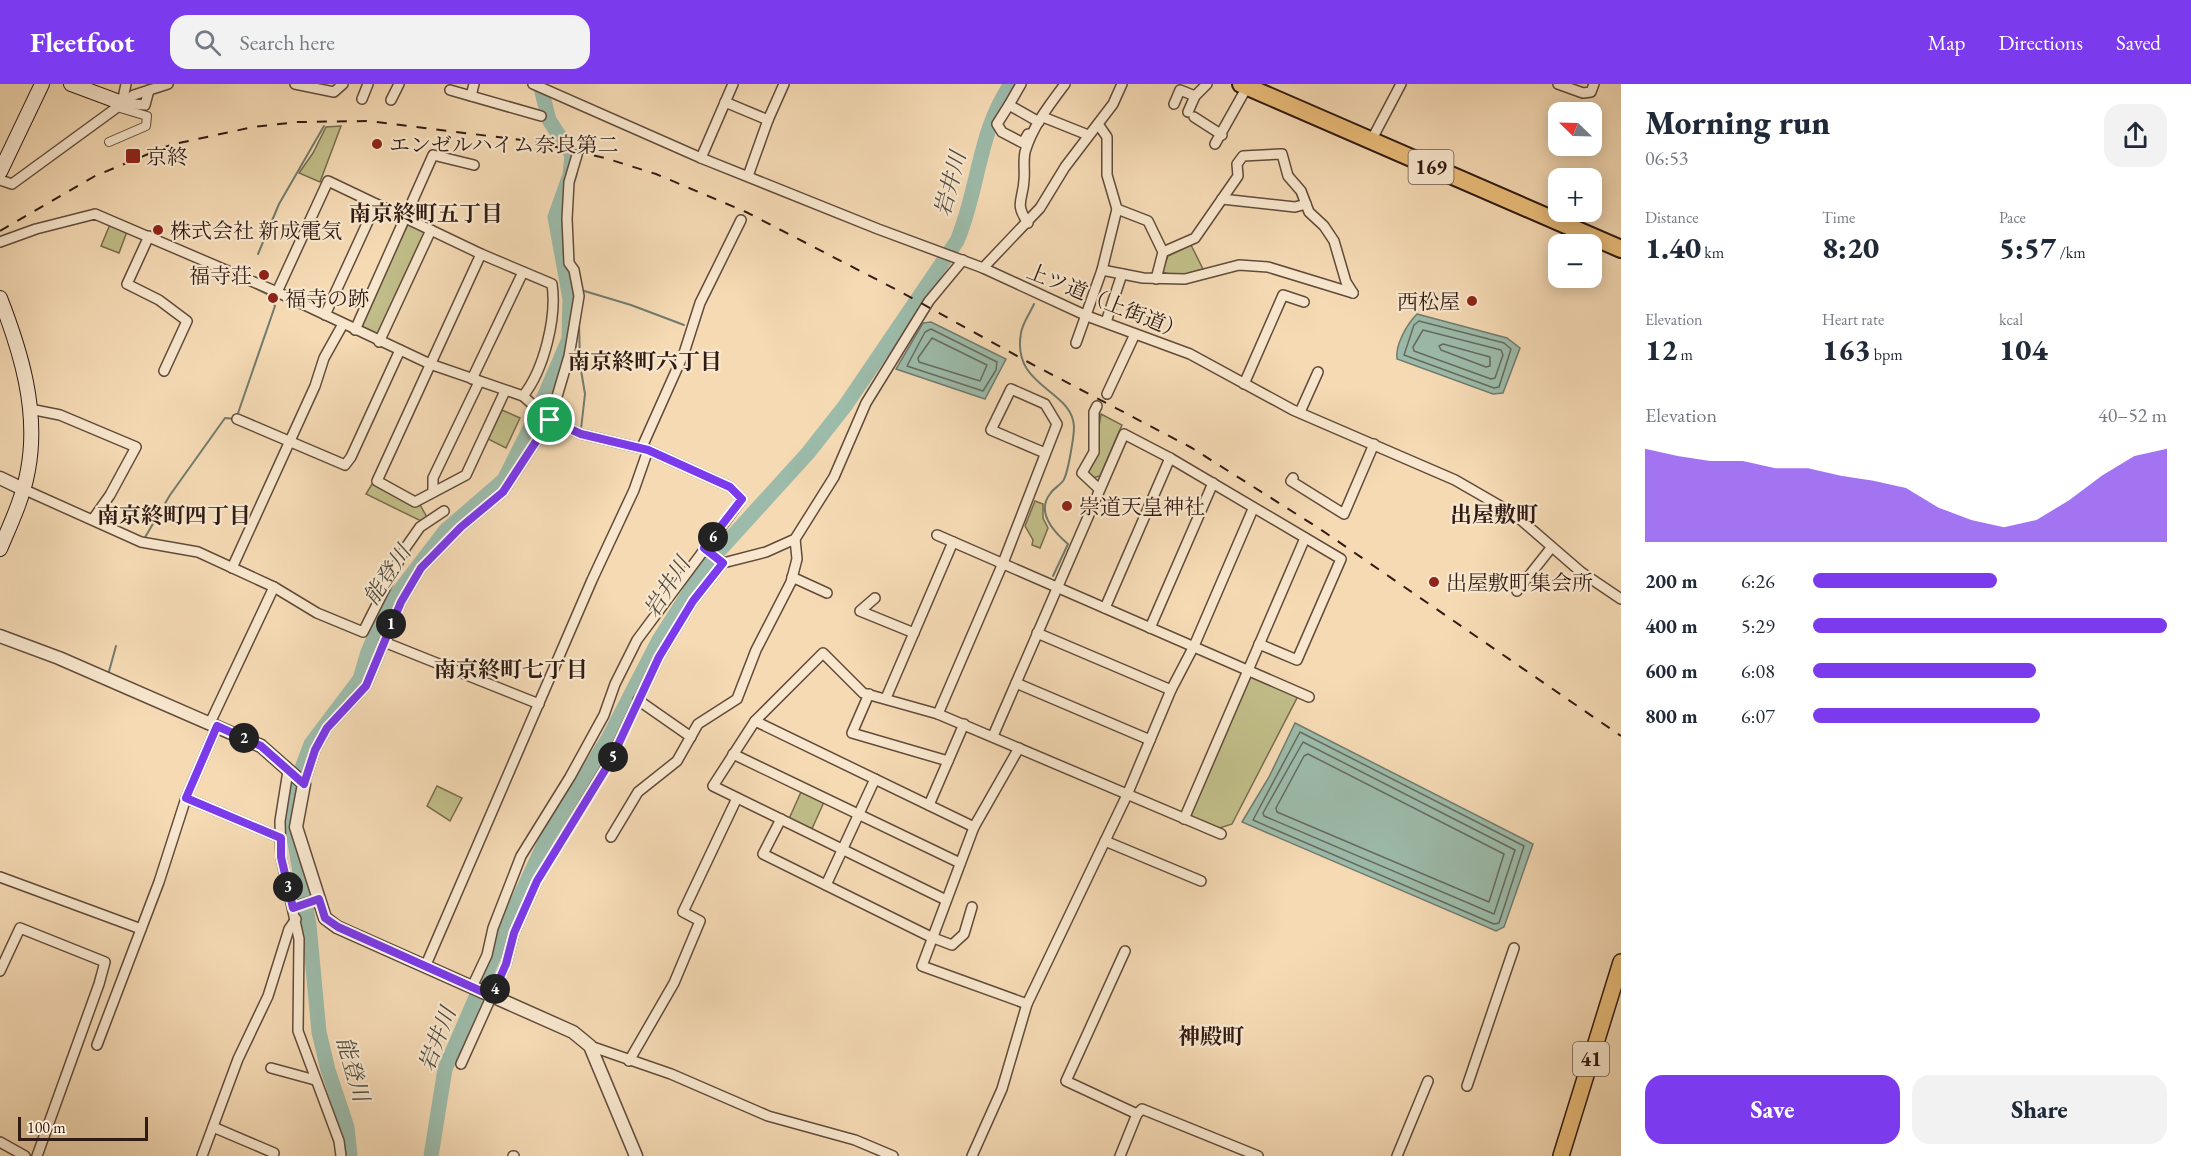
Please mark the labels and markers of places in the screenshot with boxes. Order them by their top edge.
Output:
place label: エンゼルハイム奈良第二 [389,131,619,158]
marker: エンゼルハイム奈良第二 [370,137,384,151]
place label: 京終 [146,143,188,170]
marker: 京終 [124,147,142,165]
place label: 株式会社 新成電気 [170,217,342,244]
marker: 株式会社 新成電気 [151,223,165,237]
place label: 福寺荘 [189,262,252,289]
marker: 福寺荘 [257,268,271,282]
place label: 福寺の跡 [285,285,369,312]
place label: 西松屋 [1397,288,1460,315]
marker: 福寺の跡 [266,291,280,305]
marker: 西松屋 [1465,294,1479,308]
pin [524,394,575,445]
place label: 崇道天皇神社 [1079,493,1205,520]
marker: 崇道天皇神社 [1060,499,1074,513]
pin: 6 [698,522,728,552]
place label: 出屋敷町集会所 [1446,569,1593,596]
marker: 出屋敷町集会所 [1427,575,1441,589]
pin: 1 [376,609,406,639]
pin: 2 [229,723,259,753]
pin: 5 [598,742,628,772]
pin: 3 [273,872,303,902]
pin: 4 [480,974,510,1004]

